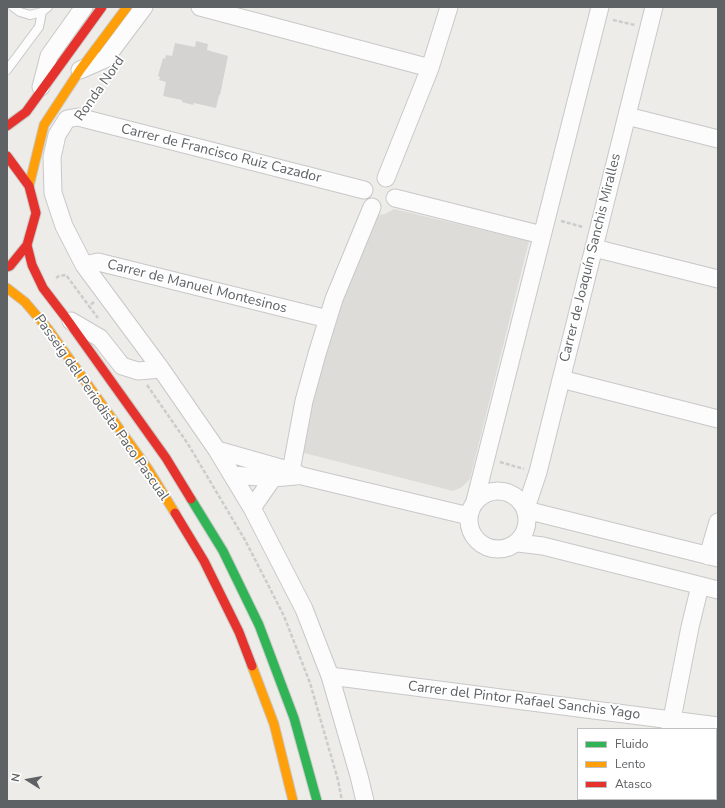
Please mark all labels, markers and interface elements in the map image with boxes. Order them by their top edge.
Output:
street label: Ronda Nord [72,53,128,125]
street label: Carrer de Francisco Ruiz Cazador [119,121,323,187]
street label: Carrer de Joaquín Sanchis Miralles [557,152,625,364]
street label: Carrer de Manuel Montesinos [105,257,289,317]
street label: Passeig del Periodista Paco Pascual [30,312,172,504]
street label: Carrer del Pintor Rafael Sanchis Yago [407,678,641,724]
legend [577,728,717,800]
text: Fluido [615,736,648,752]
text: Lento [615,756,645,772]
north arrow [8,760,48,800]
text: N [8,772,24,783]
text: Atasco [615,776,652,792]

